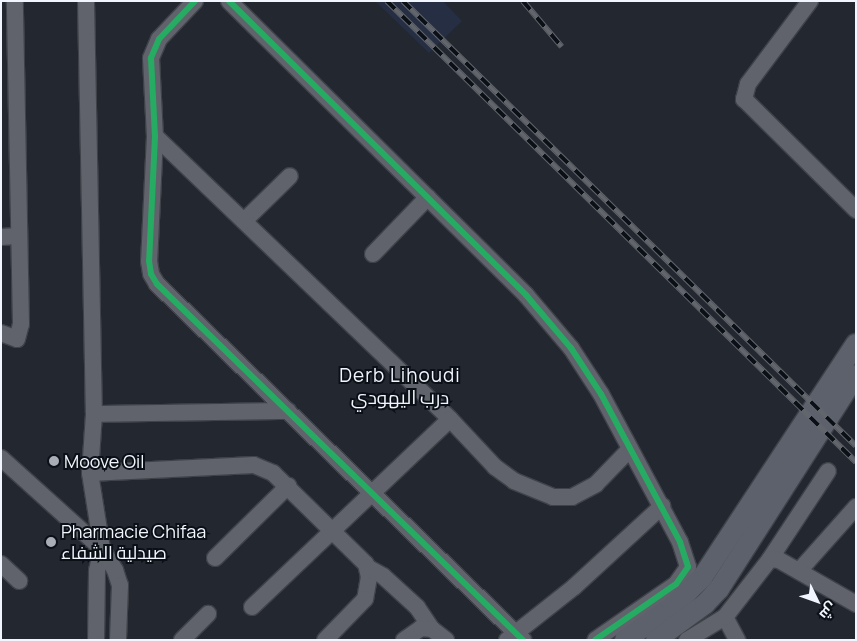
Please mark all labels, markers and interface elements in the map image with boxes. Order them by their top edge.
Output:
district label: Derb Lihoudi درب اليهودي [338,365,462,409]
place label: Moove Oil [64,450,144,472]
marker: Moove Oil [48,455,60,467]
place label: Pharmacie Chifaa صيدلية الشفاء [61,521,206,564]
marker: Pharmacie Chifaa صيدلية الشفاء [45,536,57,548]
north arrow [792,576,842,626]
text: ش [815,598,842,624]

